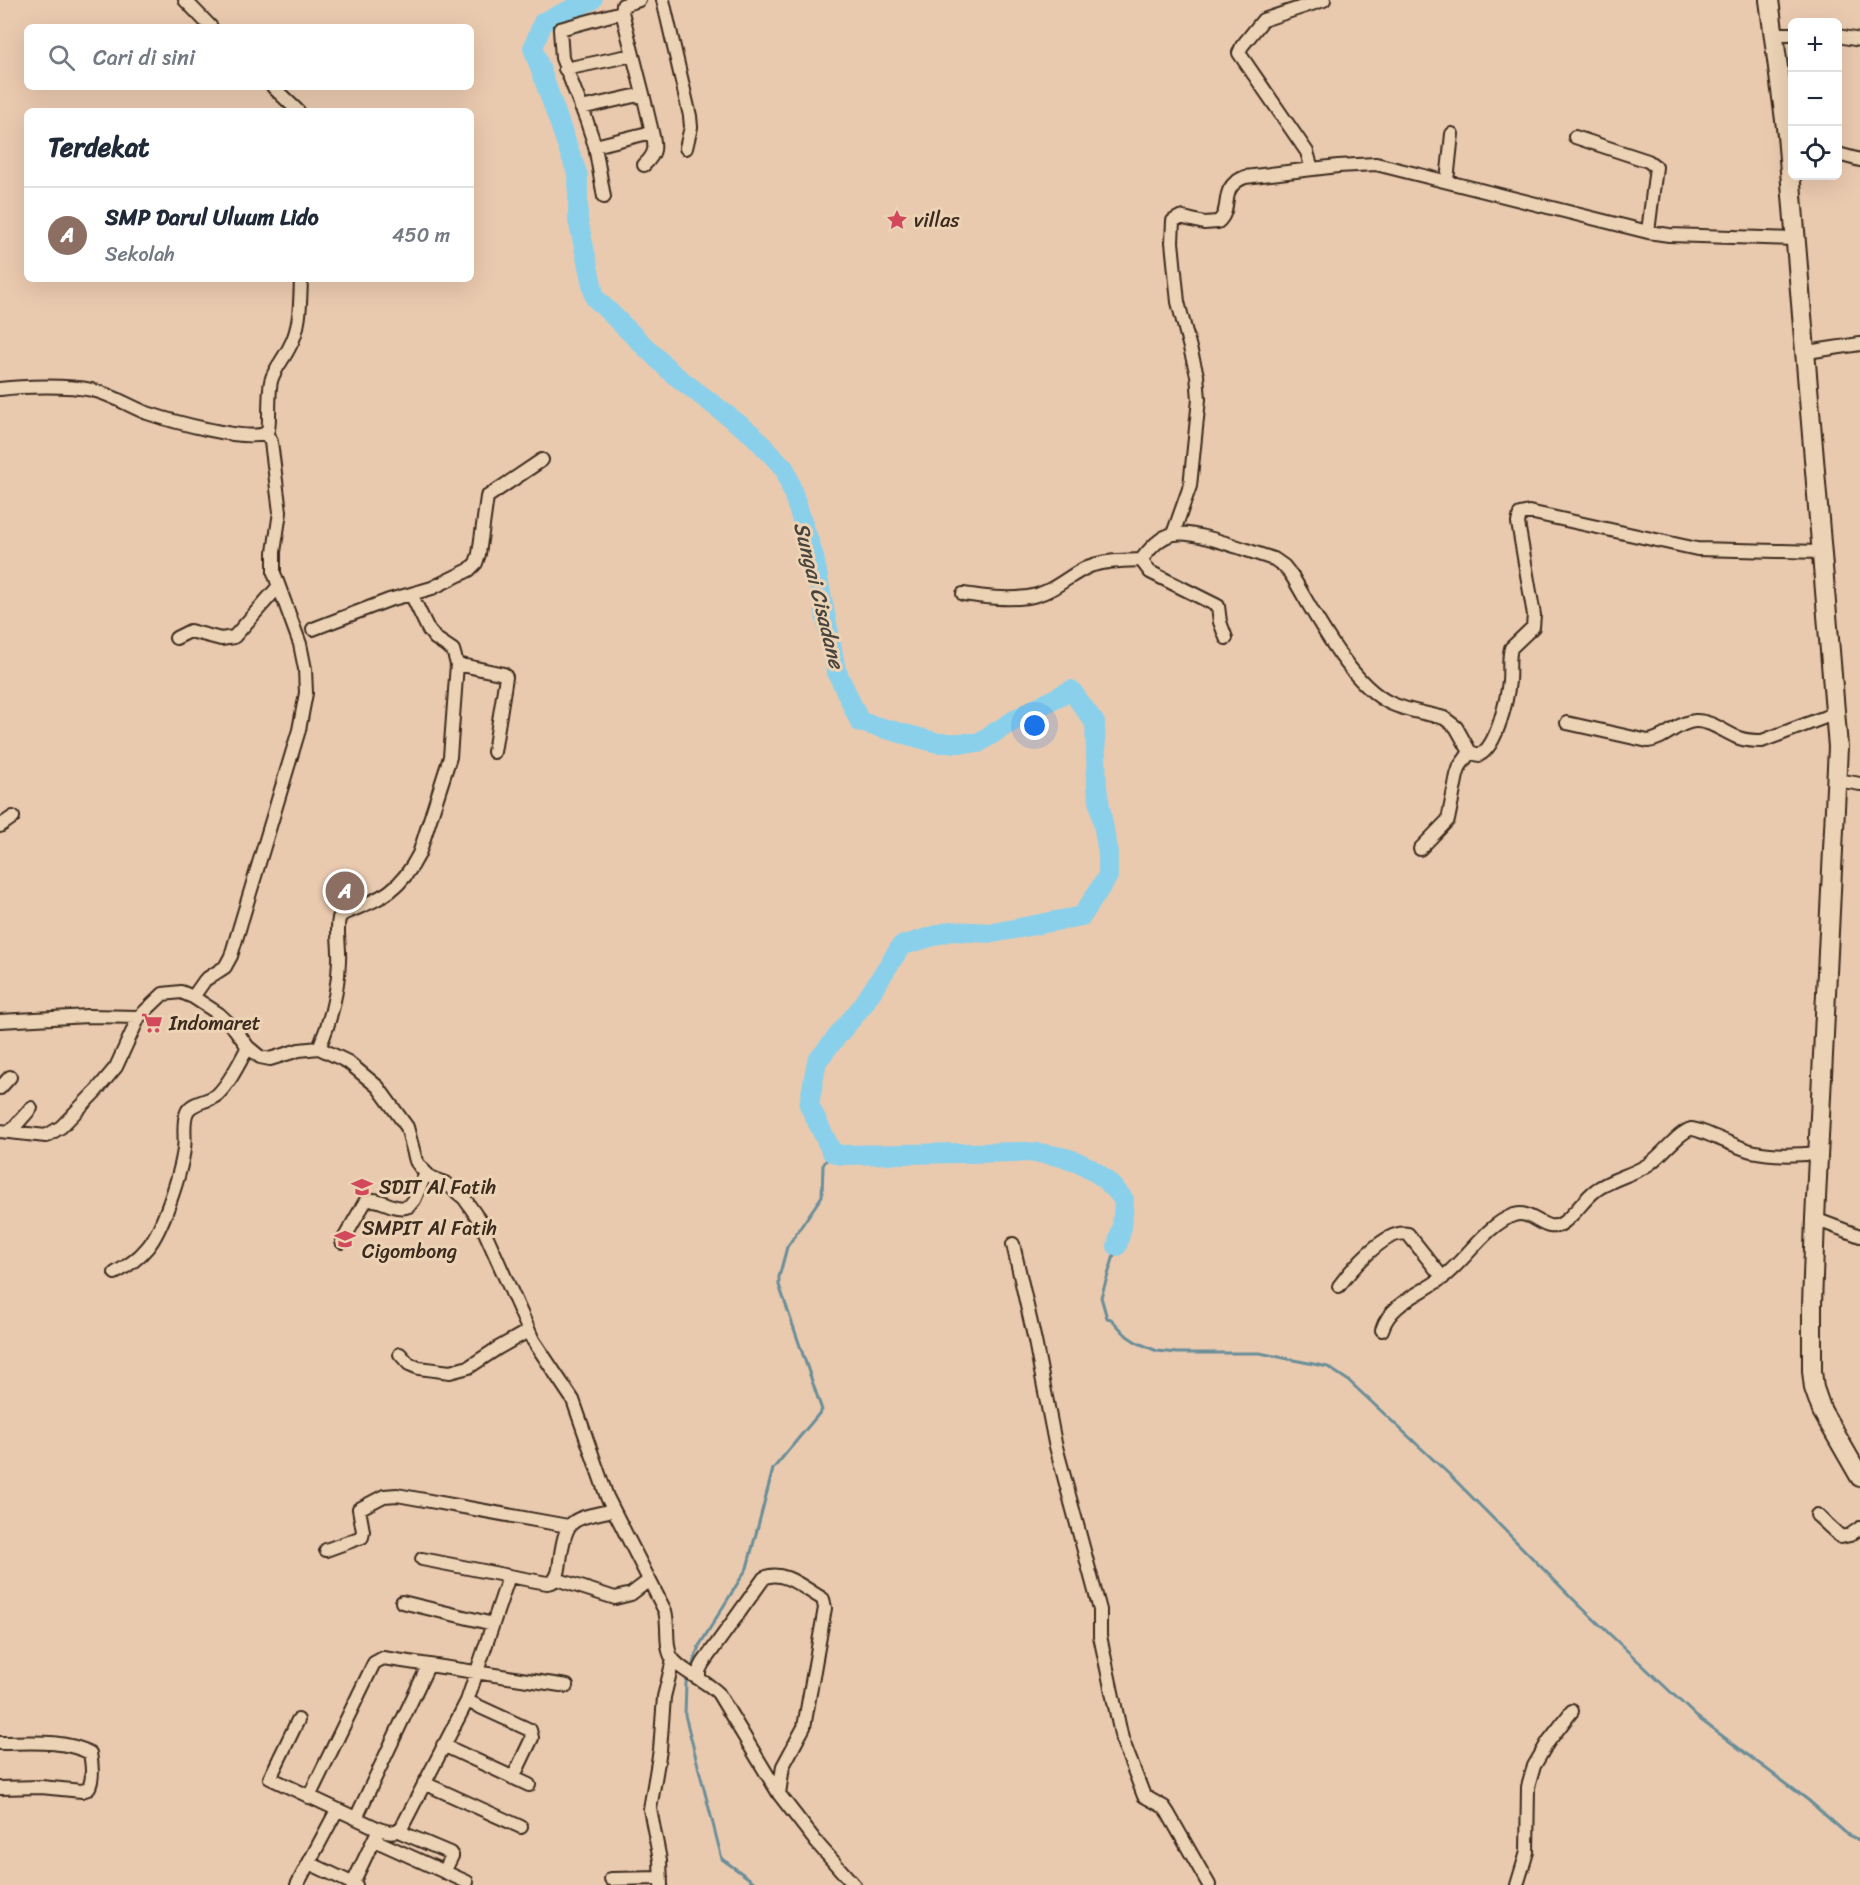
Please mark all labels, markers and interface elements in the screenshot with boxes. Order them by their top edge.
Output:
map controls [1788,18,1842,180]
button: + [1788,18,1842,72]
search box [24,24,474,90]
text: Cari di sini [93,38,195,77]
icon: search [45,41,78,74]
button: − [1788,72,1842,126]
text: Terdekat [48,124,149,170]
button: locate [1788,126,1842,180]
text: SMP Darul Uluum Lido [105,198,319,237]
place label: villas [914,203,960,238]
place icon: villas [885,208,909,232]
text: A [61,218,74,253]
text: 450 m [392,218,450,253]
text: Sekolah [105,237,175,272]
water label: Sungai Cisadane [782,518,856,674]
your location [1020,711,1049,740]
pin: A [326,868,364,914]
place label: Indomaret [168,1006,261,1041]
supermarket icon: Indomaret [140,1011,164,1035]
place label: SDIT Al Fatih [379,1170,496,1205]
school or university icon: SDIT Al Fatih [350,1175,374,1199]
place label: SMPIT Al Fatih Cigombong [362,1211,497,1269]
school or university icon: SMPIT Al Fatih Cigombong [333,1227,357,1251]

